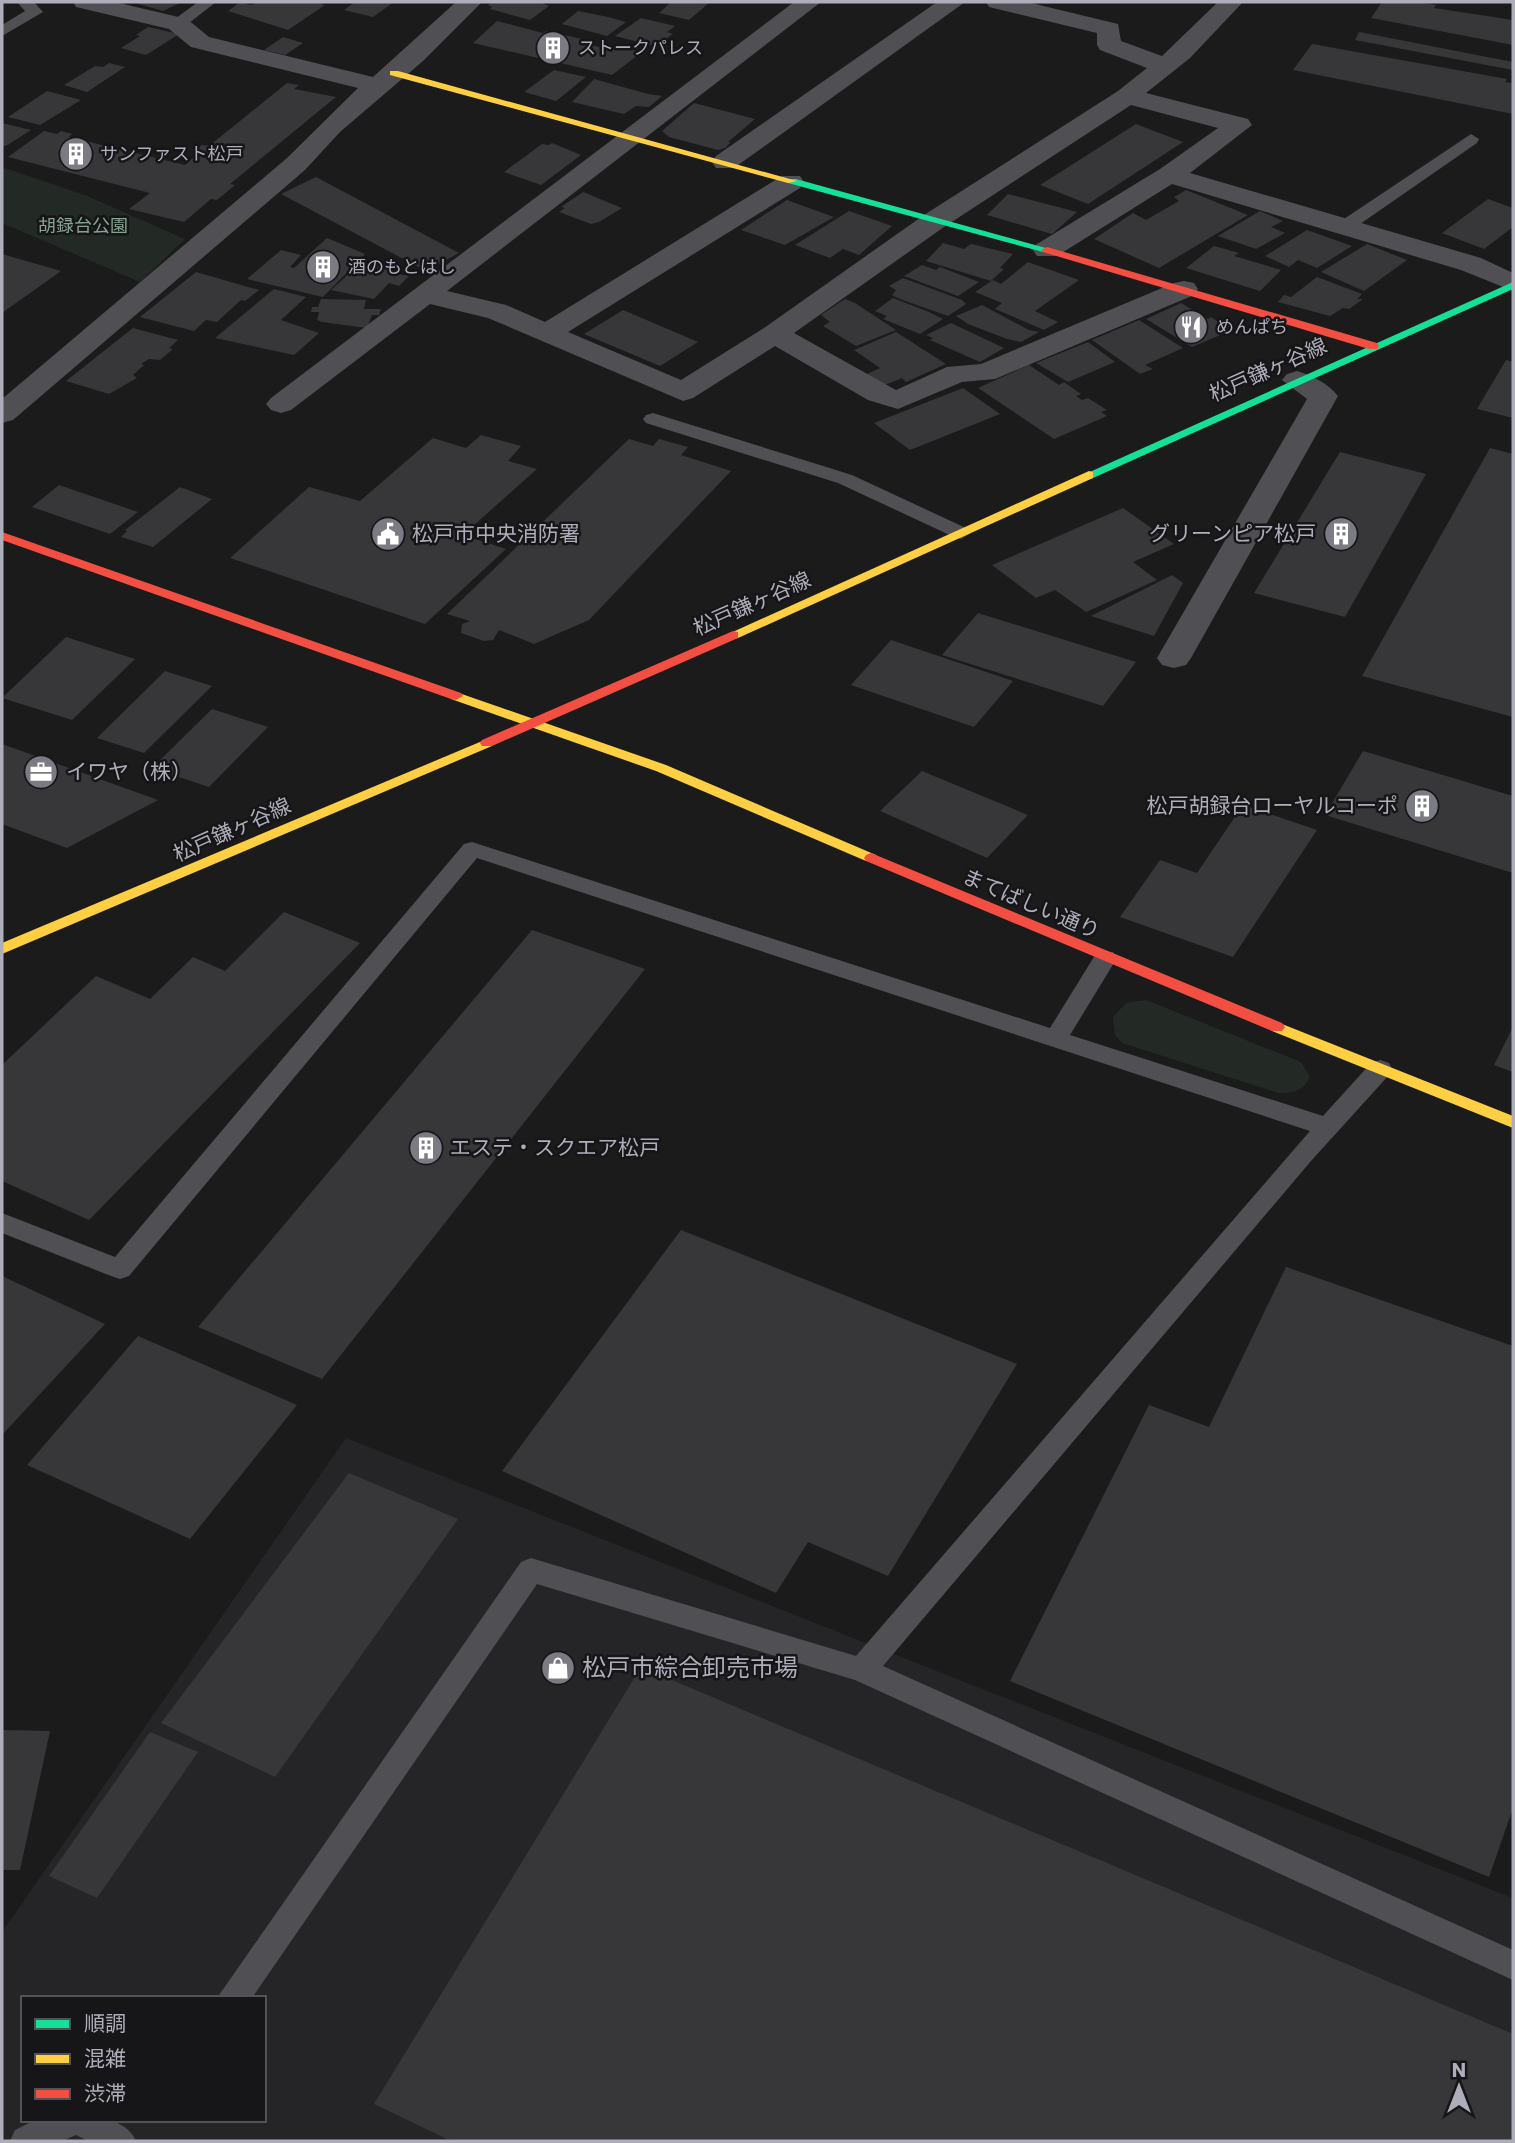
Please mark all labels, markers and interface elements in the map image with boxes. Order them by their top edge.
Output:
building icon: ストークパレス [534,29,572,67]
place label: ストークパレス [578,35,703,60]
building icon: サンファスト松戸 [57,135,95,173]
place label: サンファスト松戸 [100,141,243,166]
park label: 胡録台公園 [38,213,128,238]
building icon: 酒のもとはし [304,248,342,286]
place label: 酒のもとはし [348,254,456,279]
restaurant icon: めんぱち [1172,308,1210,346]
place label: めんぱち [1216,314,1288,339]
street label: 松戸鎌ヶ谷線 [1204,331,1331,408]
public building icon: 松戸市中央消防署 [369,515,407,553]
building icon: グリーンピア松戸 [1322,515,1360,553]
place label: 松戸市中央消防署 [412,519,580,548]
place label: グリーンピア松戸 [1149,519,1316,548]
street label: 松戸鎌ヶ谷線 [688,565,815,642]
office icon: イワヤ（株） [22,753,60,791]
place label: イワヤ（株） [66,757,192,786]
building icon: 松戸胡録台ローヤルコーポ [1403,787,1441,825]
street label: 松戸鎌ヶ谷線 [168,791,295,868]
place label: 松戸胡録台ローヤルコーポ [1146,791,1398,820]
street label: まてばしい通り [958,862,1104,946]
building icon: エステ・スクエア松戸 [407,1129,445,1167]
place label: エステ・スクエア松戸 [450,1133,660,1162]
shop icon: 松戸市綜合卸売市場 [539,1649,577,1687]
place label: 松戸市綜合卸売市場 [582,1651,798,1684]
legend [21,1996,266,2122]
text: 順調 [84,2009,126,2038]
text: 混雑 [84,2044,126,2073]
north arrow [1424,2052,1494,2122]
text: N [1452,2057,1466,2084]
text: 渋滞 [84,2079,126,2108]

